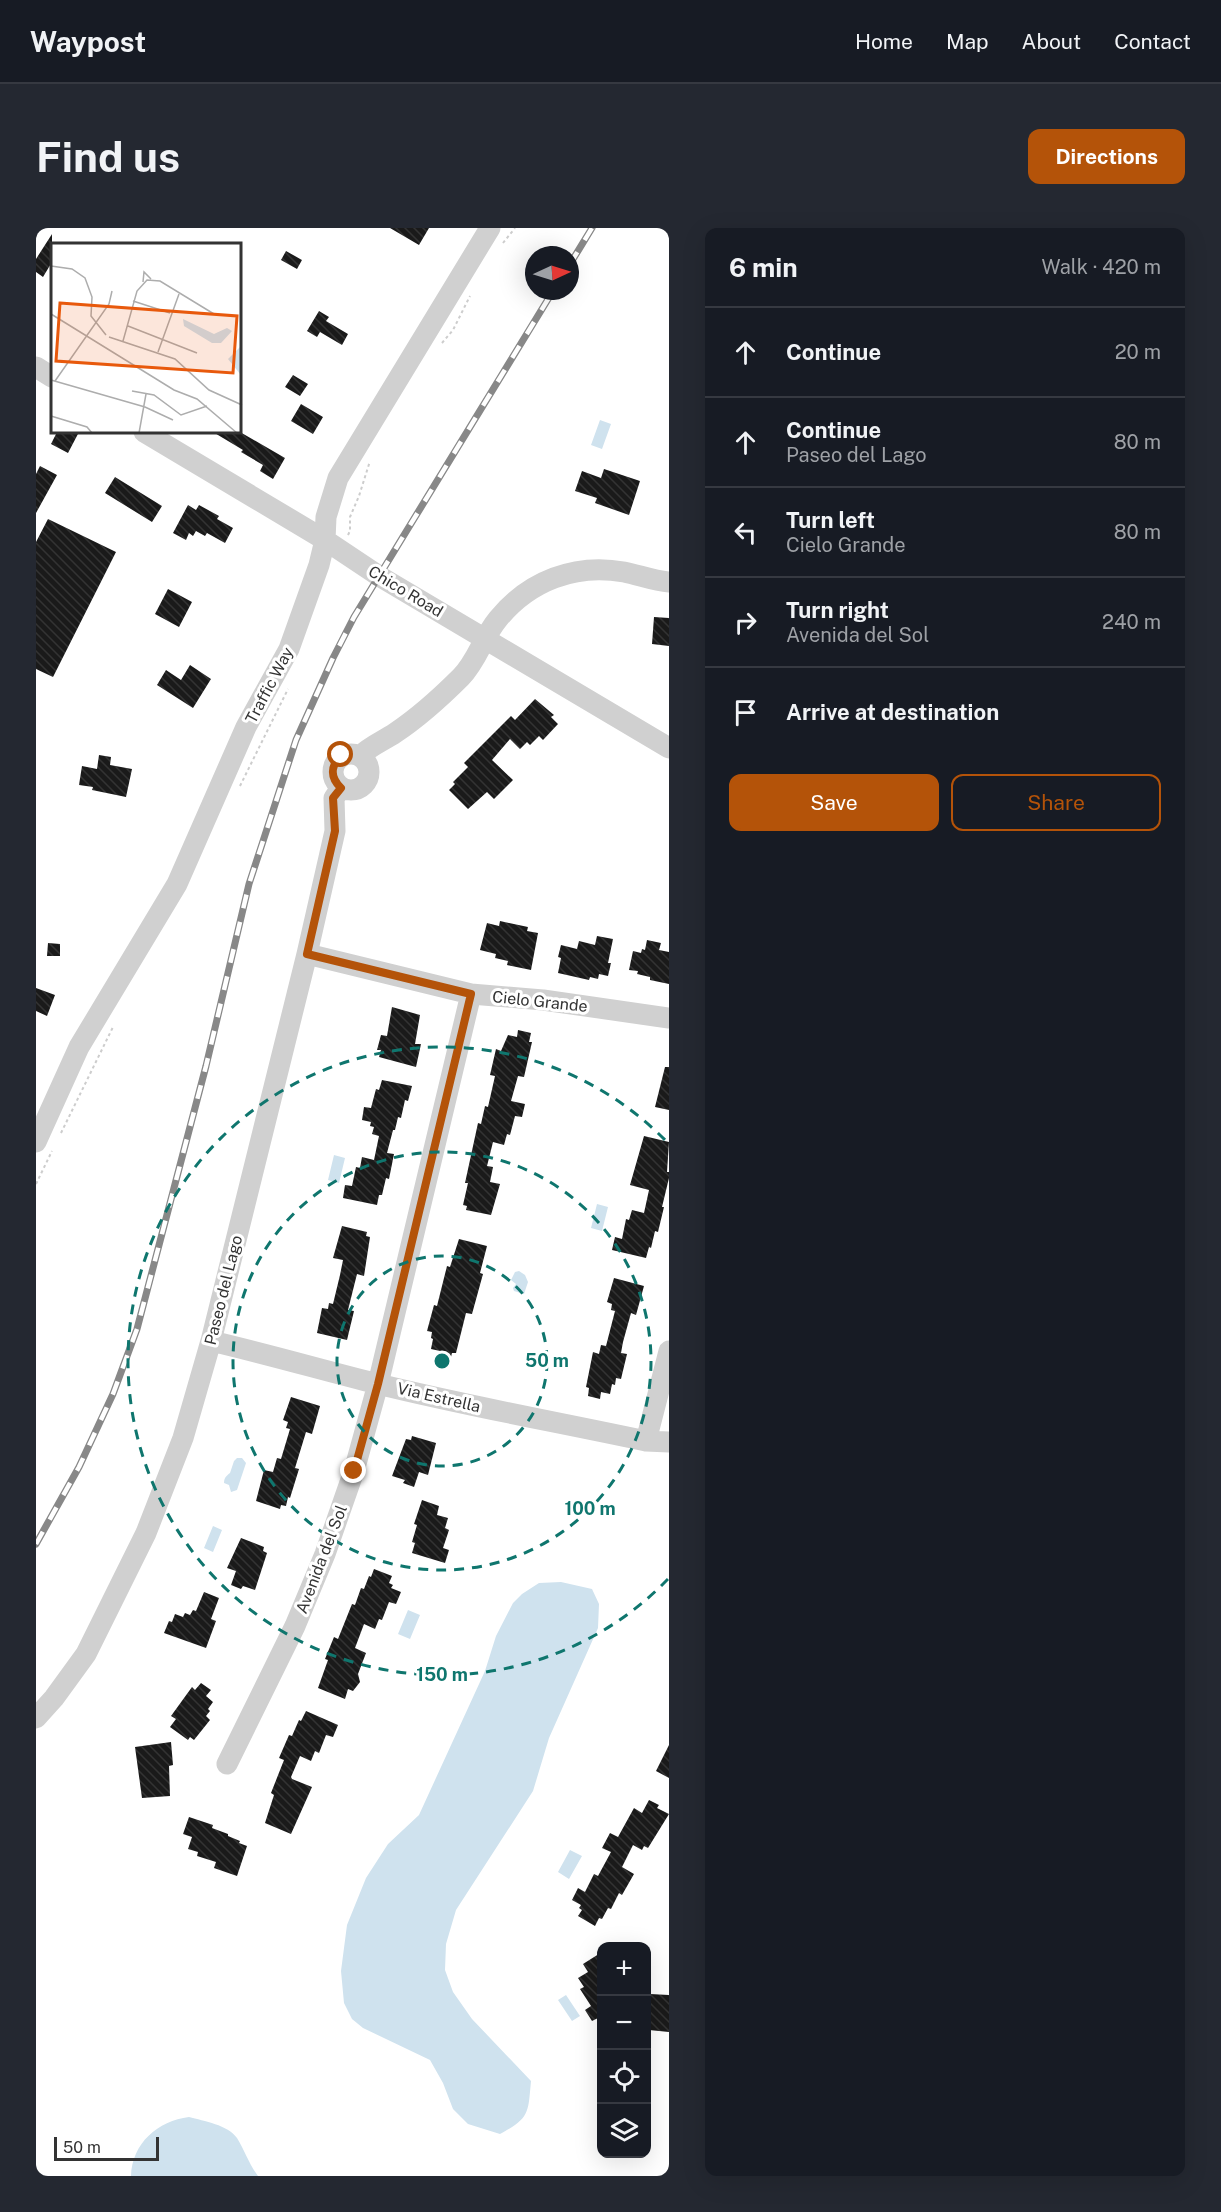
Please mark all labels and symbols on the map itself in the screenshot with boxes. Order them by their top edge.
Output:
inset map [51,243,242,434]
north arrow [525,246,579,300]
street label: Chico Road [365,562,446,621]
street label: Traffic Way [241,644,298,727]
route start [327,741,353,767]
street label: Cielo Grande [491,987,589,1016]
street label: Paseo del Lago [201,1233,246,1347]
text: 50 m [525,1350,569,1371]
centre of rings [432,1351,452,1371]
street label: Via Estrella [395,1379,482,1416]
route end [340,1457,366,1483]
text: 100 m [564,1498,616,1519]
street label: Avenida del Sol [292,1502,351,1616]
text: 150 m [416,1664,468,1685]
scale bar [54,2134,159,2162]

